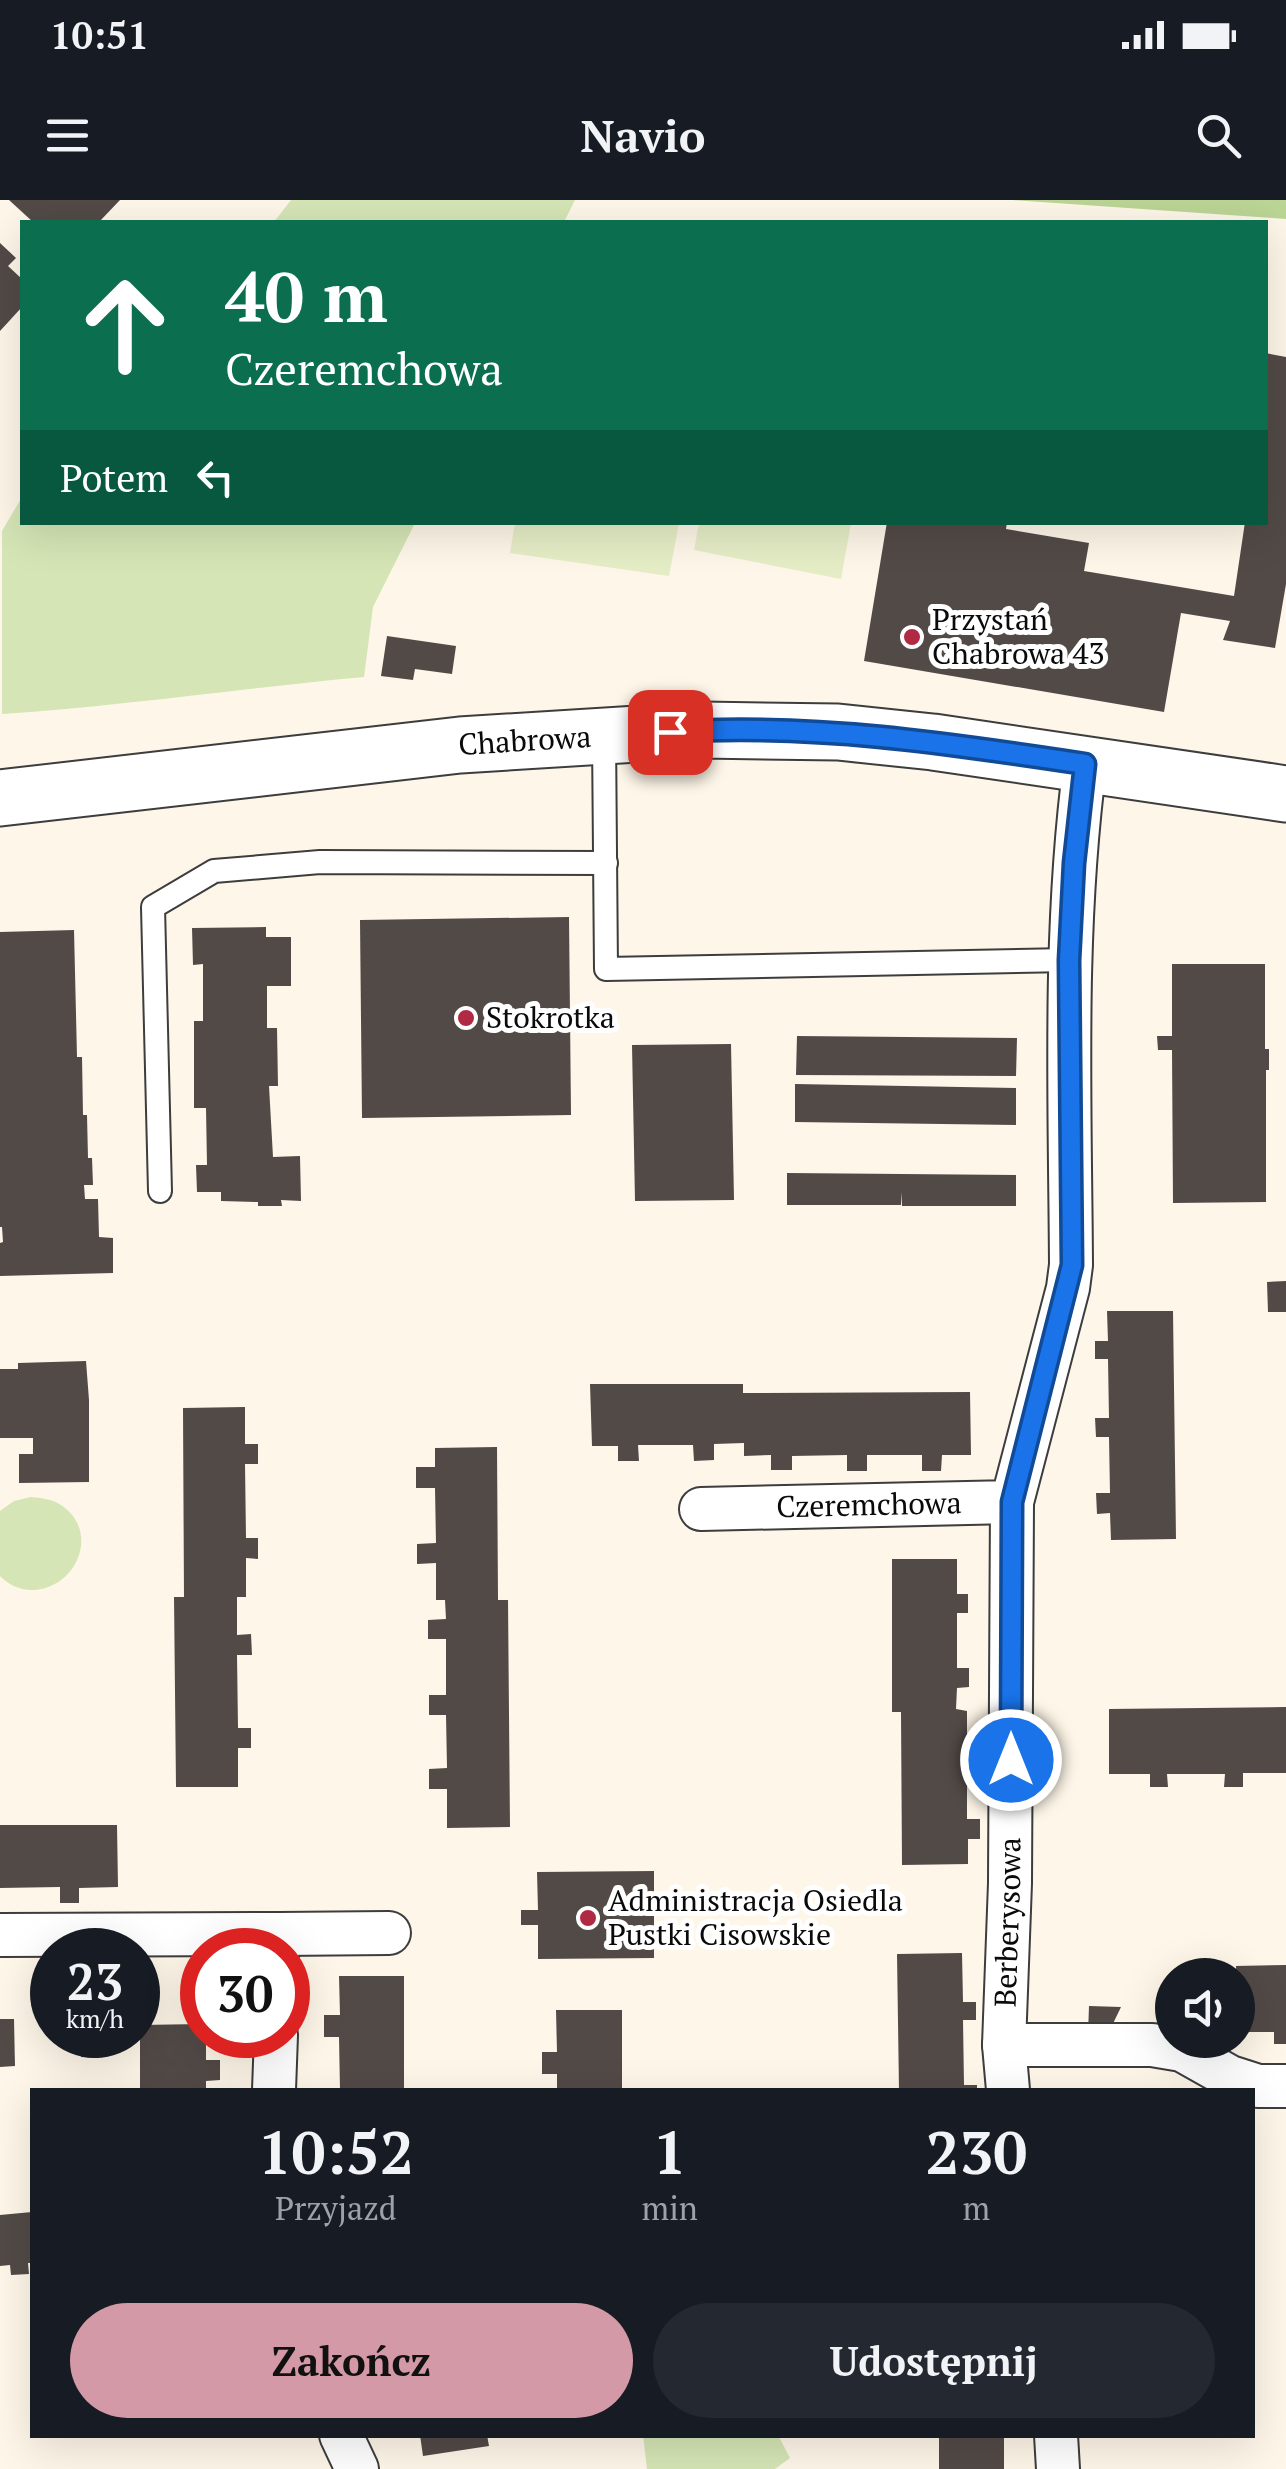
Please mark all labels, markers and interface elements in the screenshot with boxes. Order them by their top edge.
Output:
text: 10:51 [50,10,149,60]
text: Navio [580,105,706,165]
icon: menu [40,108,95,163]
icon: search [1191,108,1246,163]
text: 40 m [225,249,388,342]
icon: ahead [60,260,190,390]
text: Czeremchowa [225,338,503,398]
icon: left [188,450,243,505]
text: Potem [60,453,168,503]
place label: Przystań Chabrowa 43 [932,599,1104,673]
marker: Przystań Chabrowa 43 [901,626,923,648]
pin [628,690,713,775]
icon: arrive [643,705,698,760]
street label: Chabrowa [457,716,592,764]
place label: Stokrotka [486,997,615,1037]
marker: Stokrotka [455,1007,477,1029]
street label: Czeremchowa [776,1482,962,1526]
position arrow [959,1708,1063,1812]
street label: Berberysowa [984,1837,1029,2008]
place label: Administracja Osiedla Pustki Cisowskie [608,1880,903,1954]
marker: Administracja Osiedla Pustki Cisowskie [577,1907,599,1929]
speed limit sign: 30 [180,1928,310,2058]
text: 23 [67,1948,123,2014]
map controls [1155,1958,1255,2058]
button: sound [1155,1958,1255,2058]
text: km/h [66,2002,124,2035]
text: 10:52 [258,2112,414,2191]
text: 1 [653,2112,687,2191]
text: 230 [926,2112,1027,2191]
text: Przyjazd [275,2187,397,2229]
text: min [642,2187,698,2229]
text: m [963,2187,990,2229]
button: Zakończ [70,2303,633,2418]
button: Udostępnij [653,2303,1215,2418]

